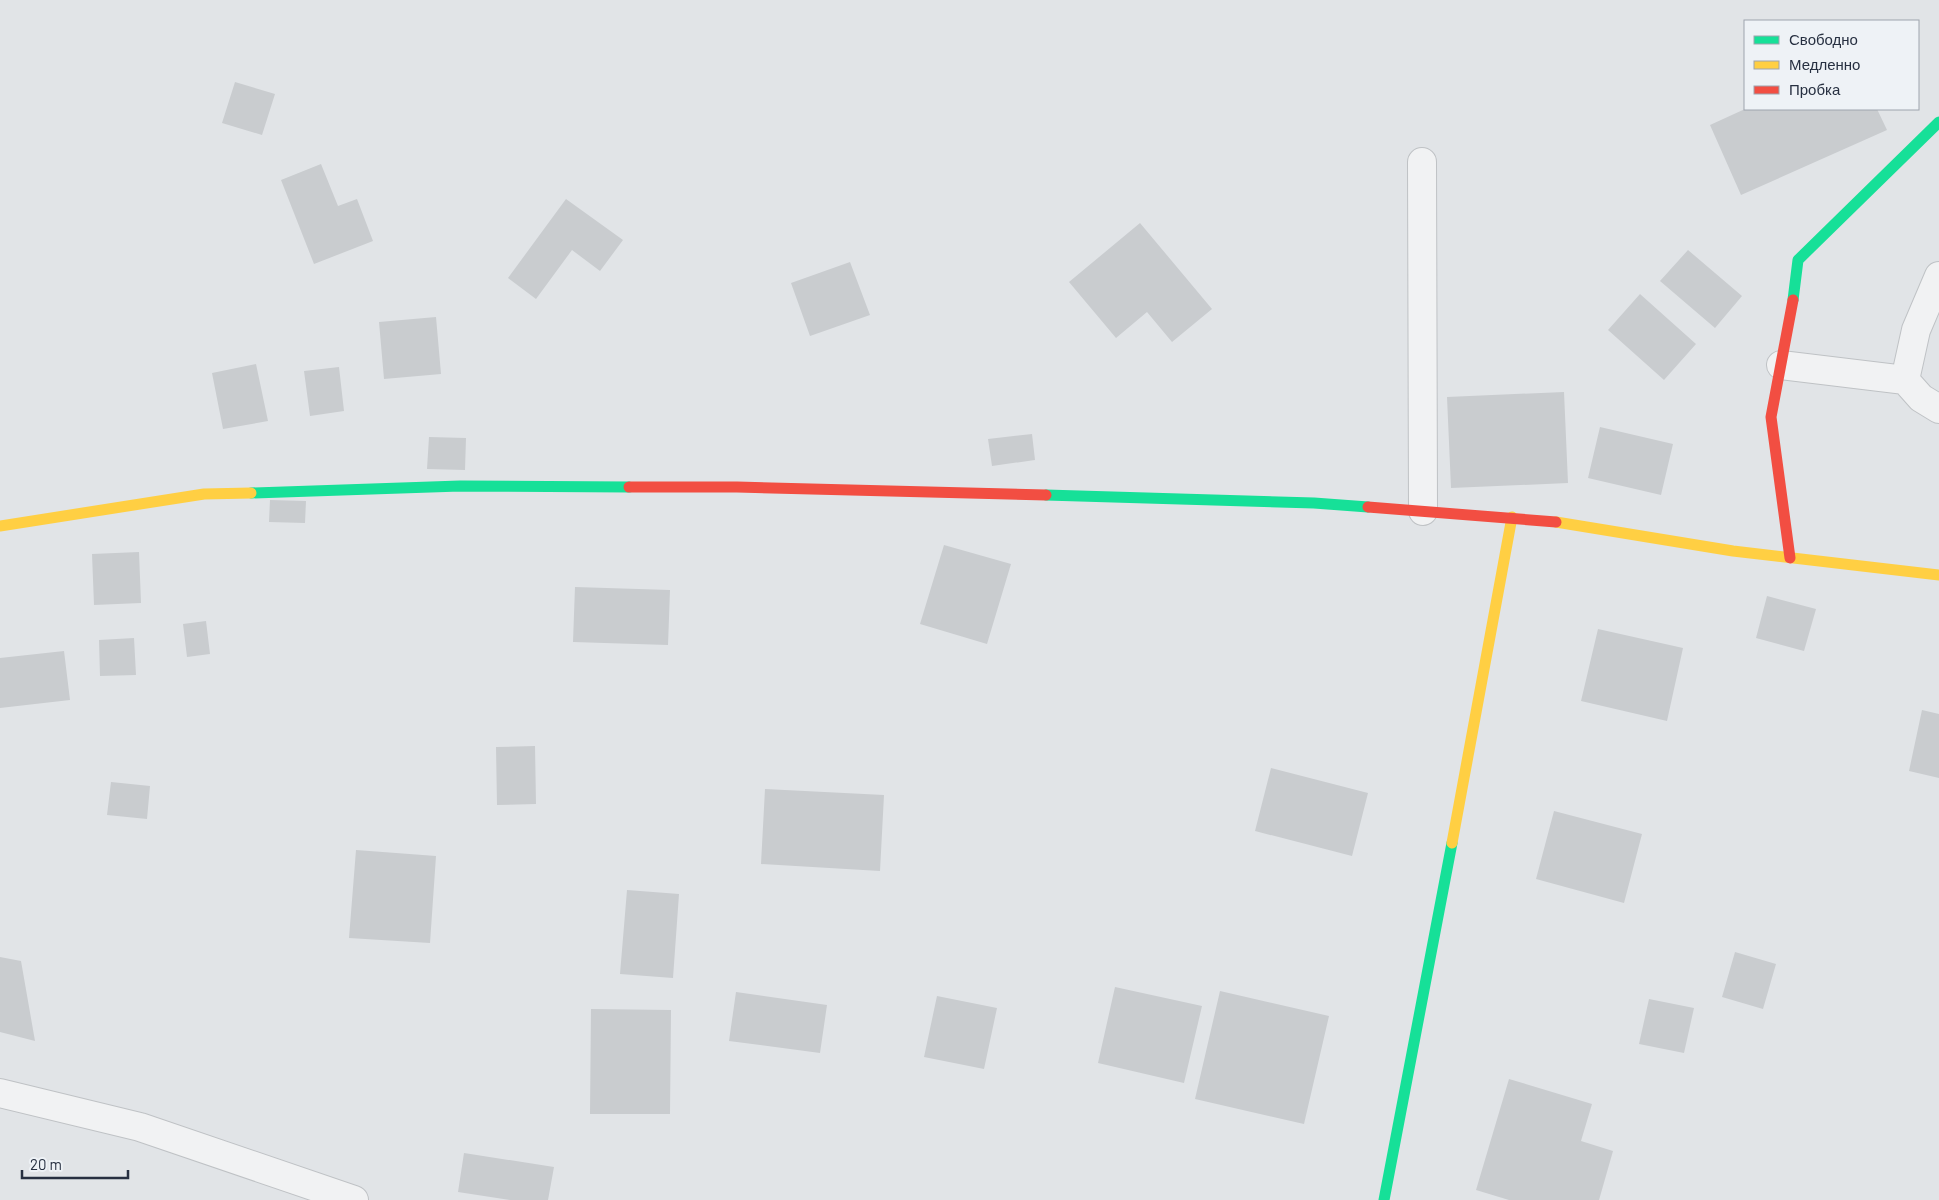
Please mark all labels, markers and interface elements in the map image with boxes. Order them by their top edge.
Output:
legend [1744,20,1919,110]
text: Свободно [1789,30,1858,48]
text: Медленно [1789,55,1860,73]
text: Пробка [1789,80,1841,98]
scale bar [22,1148,129,1180]
text: 20 m [30,1155,62,1173]

